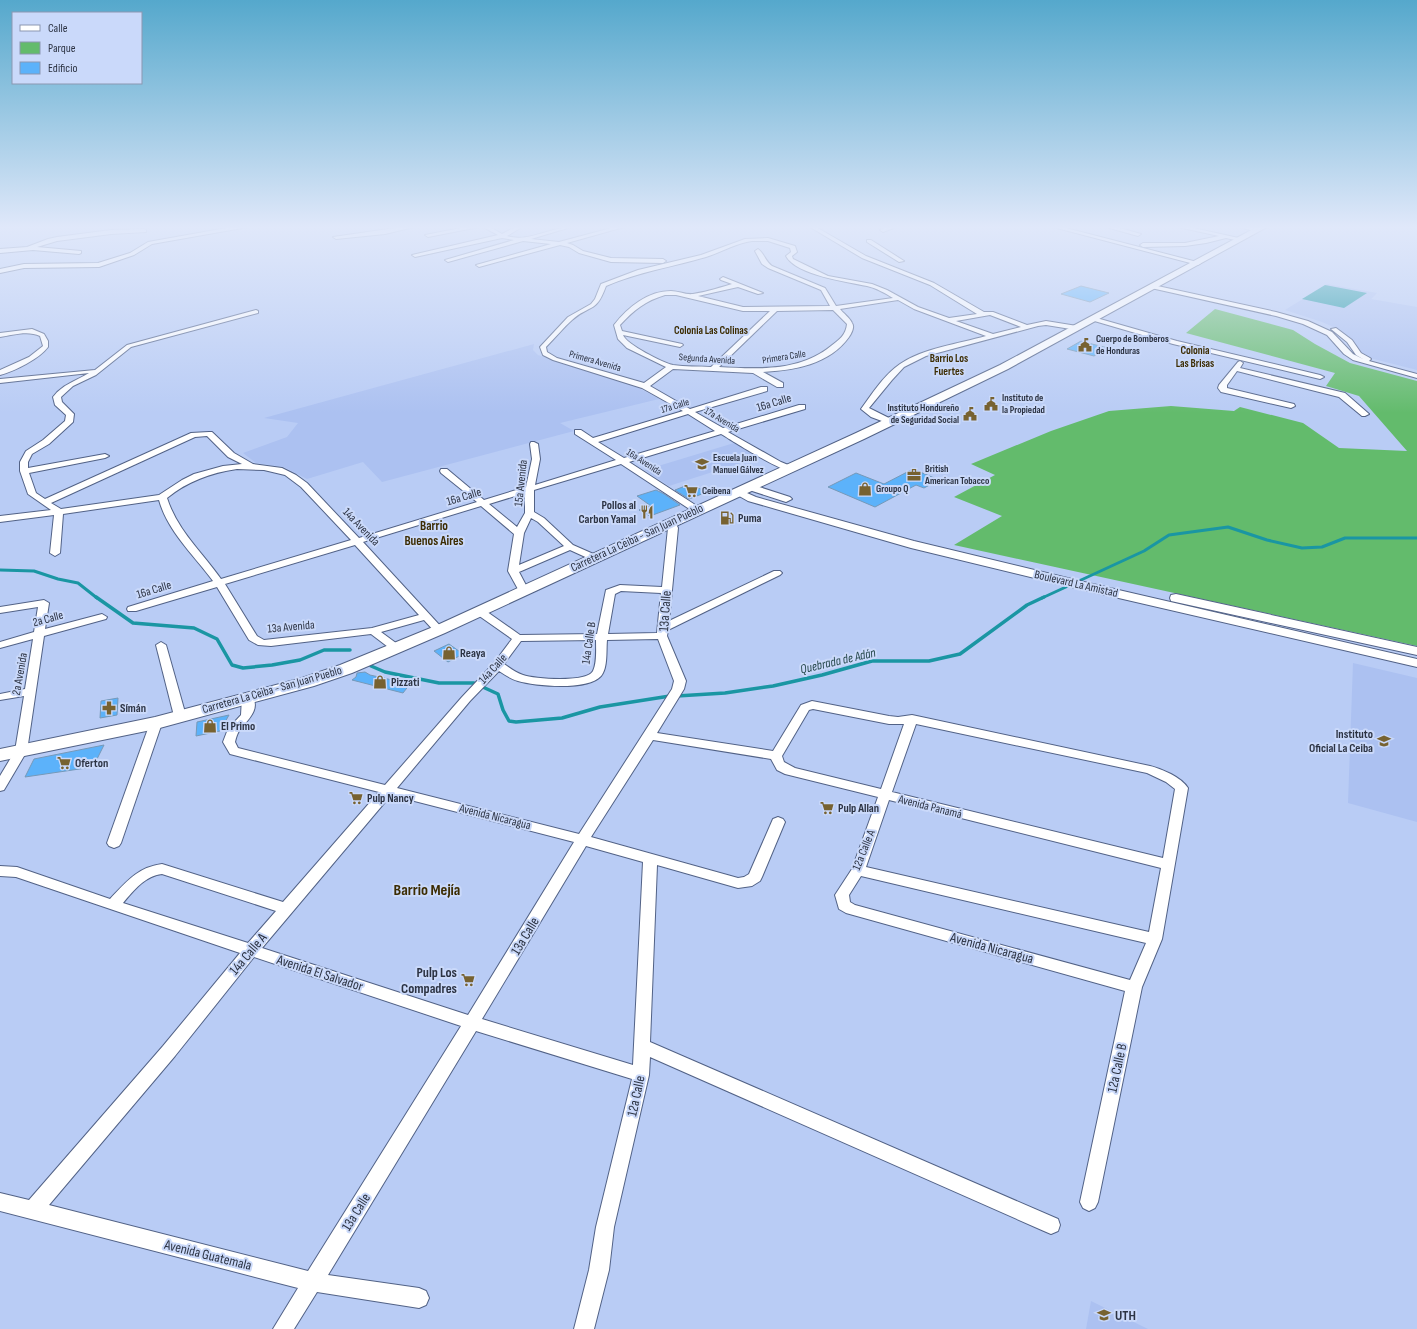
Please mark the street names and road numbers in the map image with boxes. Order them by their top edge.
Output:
street label: Primera Avenida [568,348,623,374]
street label: Primera Calle [761,348,807,366]
street label: Segunda Avenida [678,351,736,367]
street label: 16a Calle [755,391,793,415]
street label: 17a Calle [659,396,691,416]
street label: 17a Avenida [702,405,742,435]
street label: 16a Avenida [624,446,664,478]
street label: 15a Avenida [511,459,531,507]
street label: 16a Calle [445,485,483,509]
street label: Carretera La Ceiba - San Juan Pueblo [568,501,706,575]
street label: 14a Avenida [339,505,383,549]
street label: Boulevard La Amistad [1033,567,1119,601]
street label: 16a Calle [135,578,173,602]
street label: 13a Calle [655,590,675,632]
street label: 2a Calle [31,608,65,630]
street label: 13a Avenida [267,617,315,637]
street label: 14a Calle B [579,621,599,665]
street label: 2a Avenida [9,651,31,696]
street label: 14a Calle [476,651,510,687]
street label: Carretera La Ceiba - San Juan Pueblo [200,663,344,717]
street label: Avenida Panamá [896,792,964,822]
street label: Avenida Nicaragua [457,801,533,833]
street label: 12a Calle A [849,827,879,872]
street label: 13a Calle [507,914,543,958]
street label: Avenida Nicaragua [948,928,1035,967]
street label: 14a Calle A [226,929,271,978]
street label: Avenida El Salvador [274,951,365,995]
street label: 12a Calle B [1104,1042,1130,1094]
street label: 12a Calle [623,1074,649,1118]
street label: 13a Calle [338,1190,374,1234]
street label: Avenida Guatemala [162,1236,253,1274]

